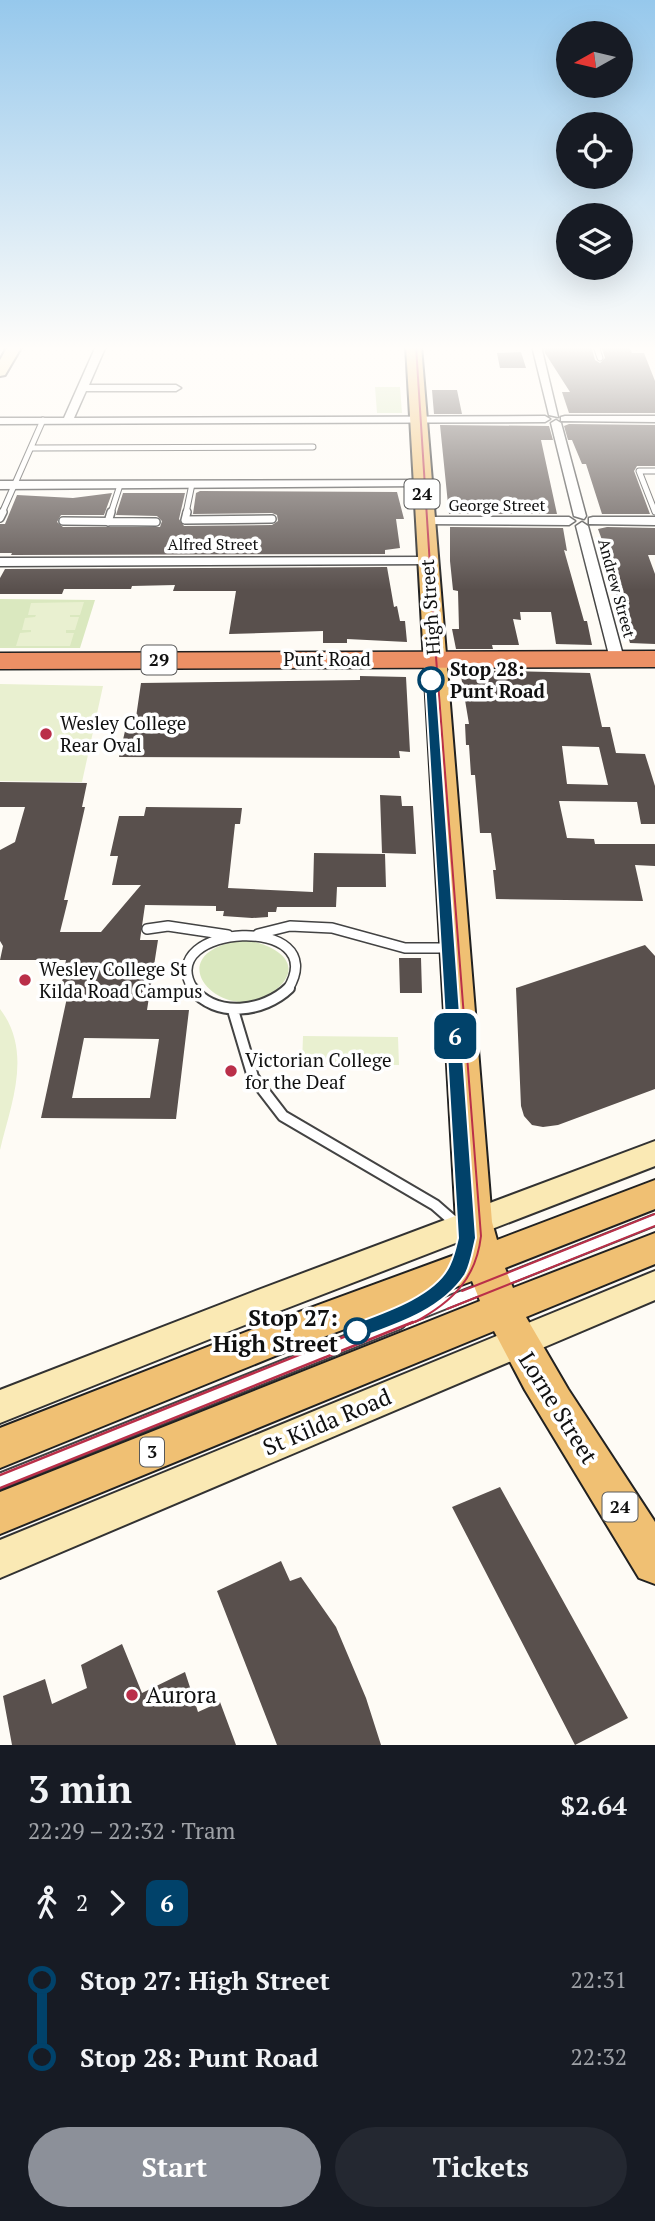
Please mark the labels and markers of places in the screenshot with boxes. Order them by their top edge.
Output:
place label: Stop 28: Punt Road [450,656,545,703]
marker: Stop 28: Punt Road [418,667,444,693]
place label: Wesley College Rear Oval [60,710,186,757]
marker: Wesley College Rear Oval [38,726,54,742]
place label: Wesley College St Kilda Road Campus [39,956,203,1003]
marker: Wesley College St Kilda Road Campus [17,972,33,988]
place label: Victorian College for the Deaf [245,1047,391,1094]
marker: Victorian College for the Deaf [223,1063,239,1079]
place label: Stop 27: High Street [213,1302,338,1359]
marker: Stop 27: High Street [344,1318,370,1344]
place label: Aurora [146,1679,217,1710]
marker: Aurora [124,1687,140,1703]

